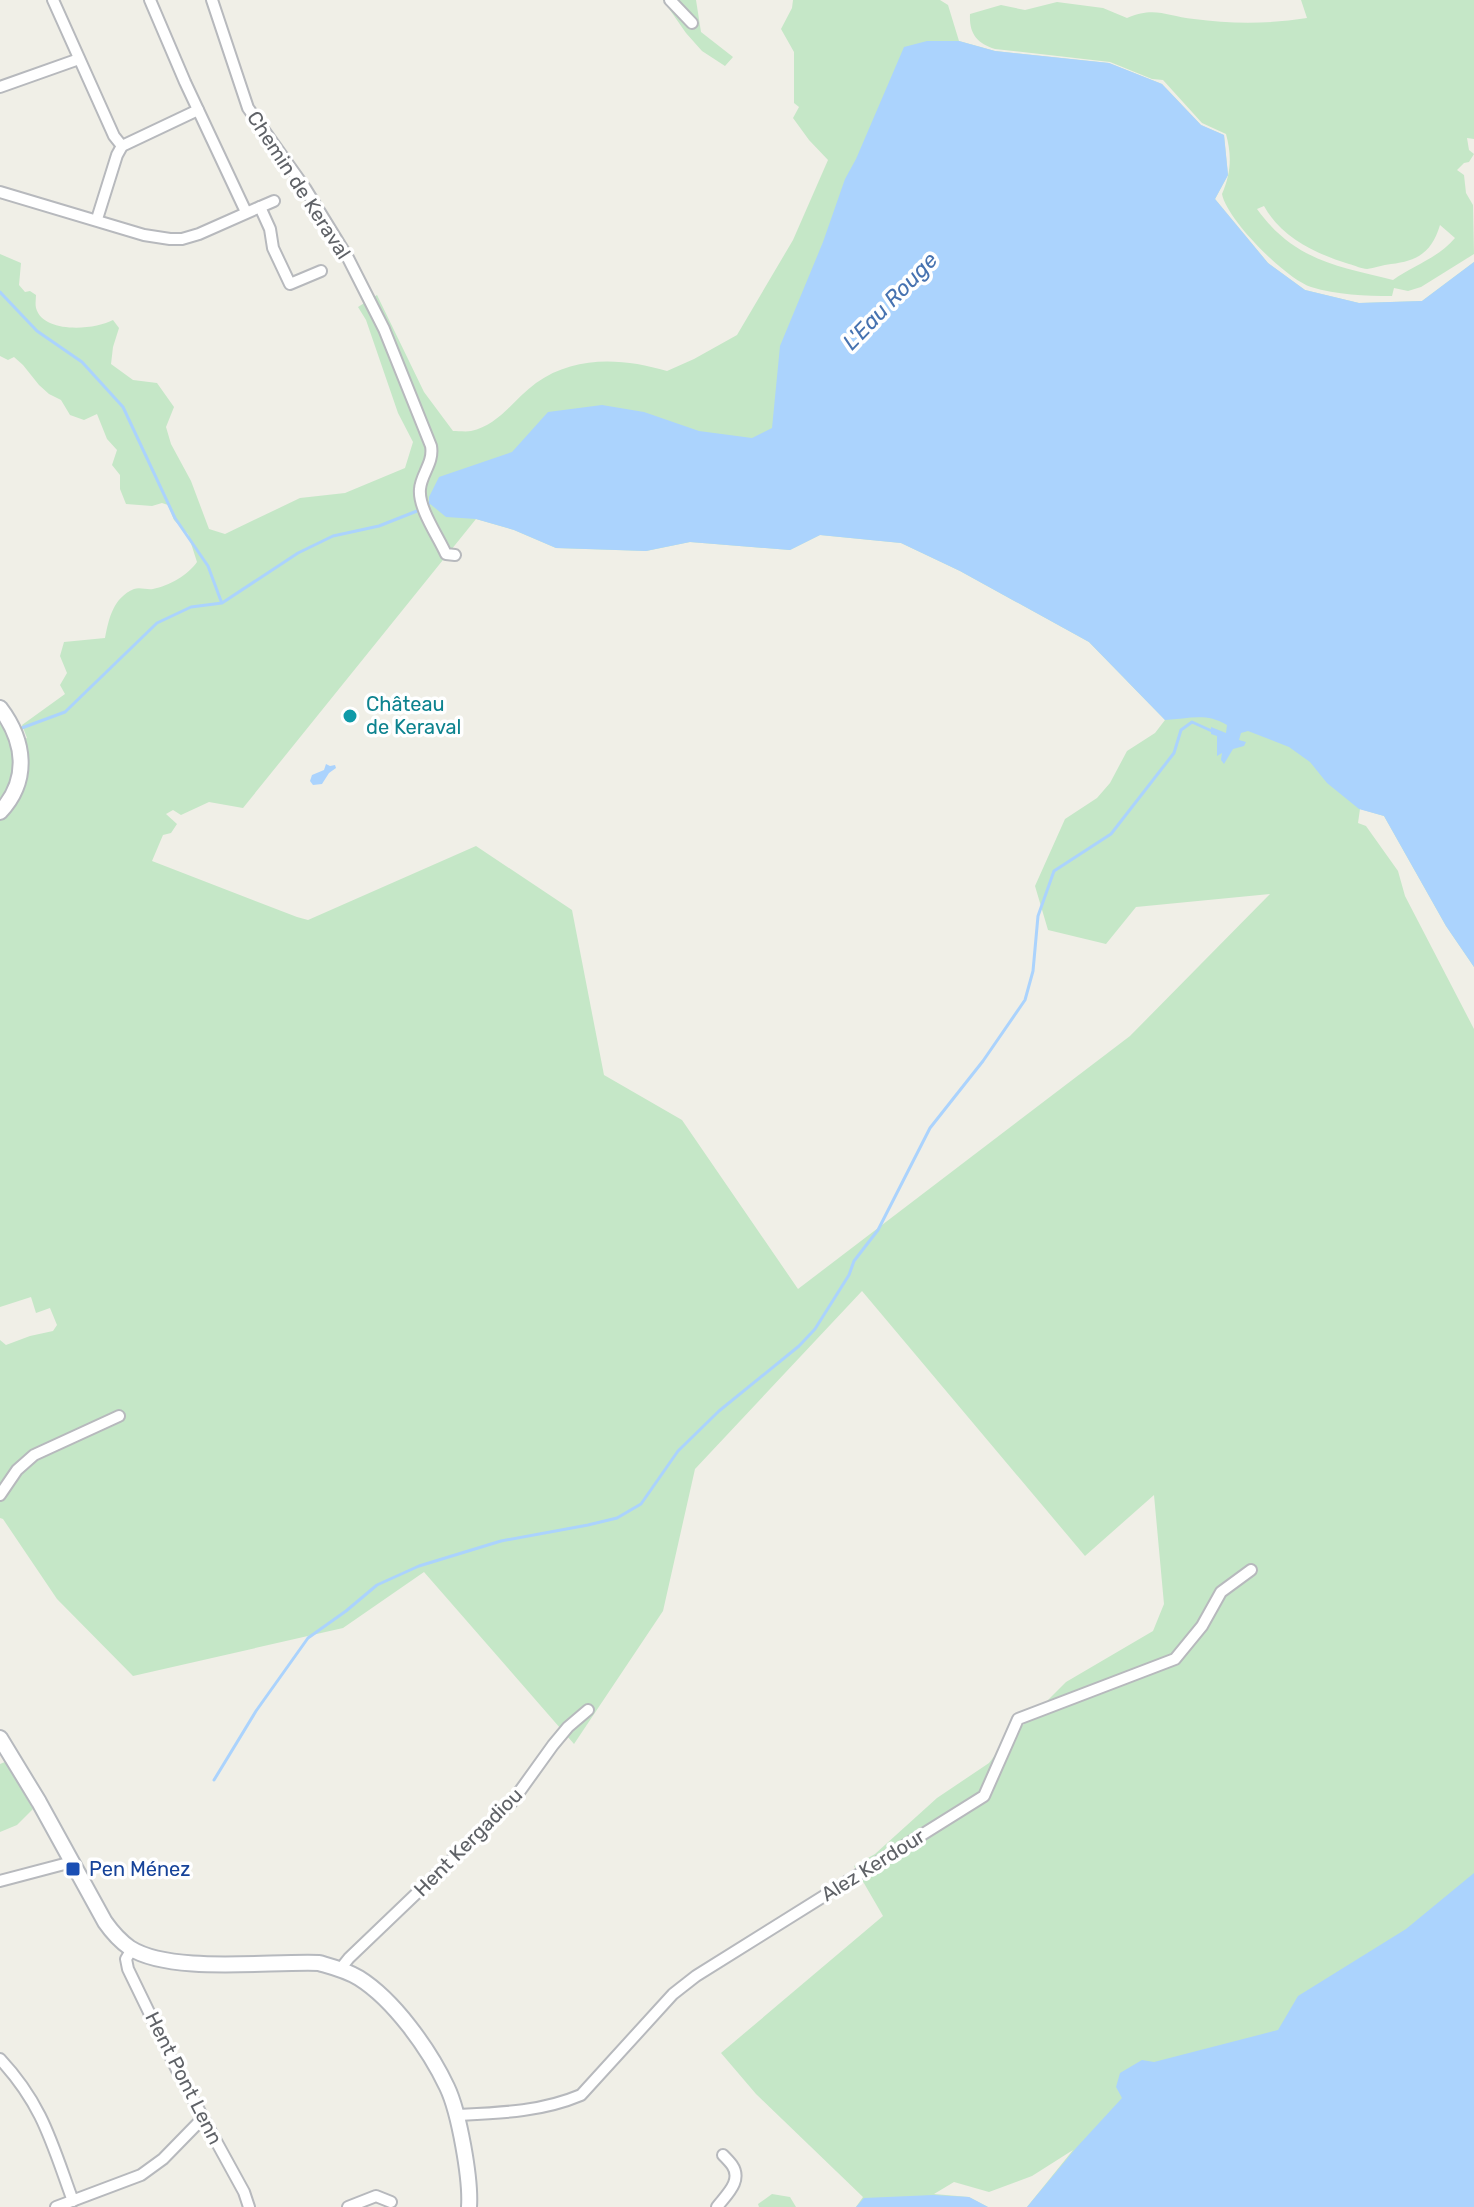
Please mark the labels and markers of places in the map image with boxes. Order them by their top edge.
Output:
place label: Château de Keraval [366,692,461,739]
marker: Château de Keraval [341,707,359,725]
place label: Pen Ménez [89,1857,191,1881]
marker: Pen Ménez [64,1860,82,1878]

